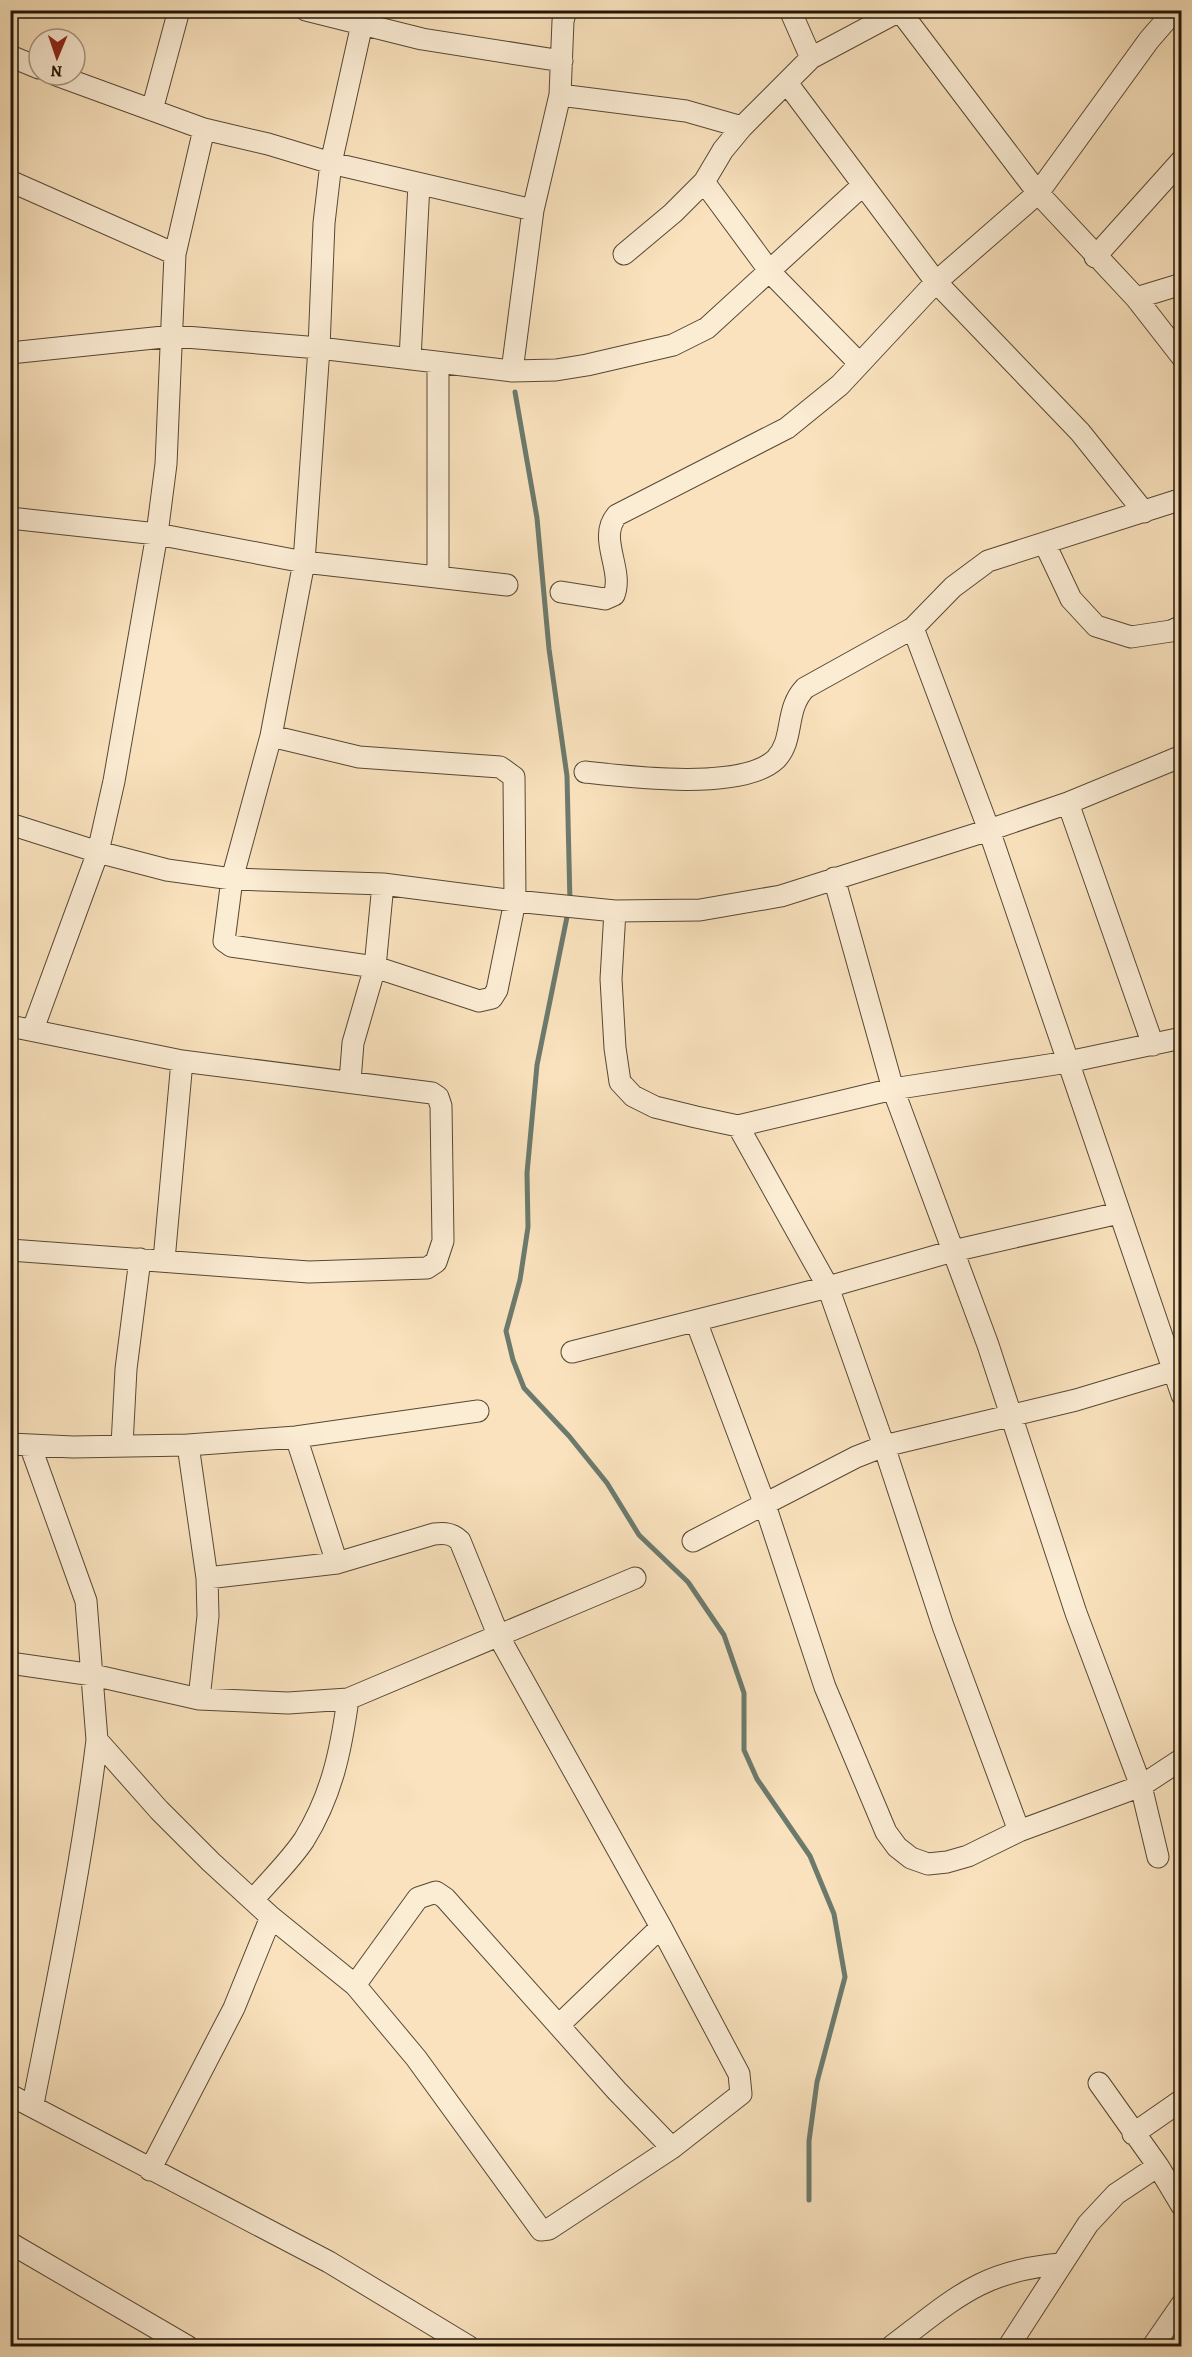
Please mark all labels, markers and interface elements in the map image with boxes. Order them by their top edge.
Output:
north arrow [27,27,87,87]
text: N [50,60,63,82]

